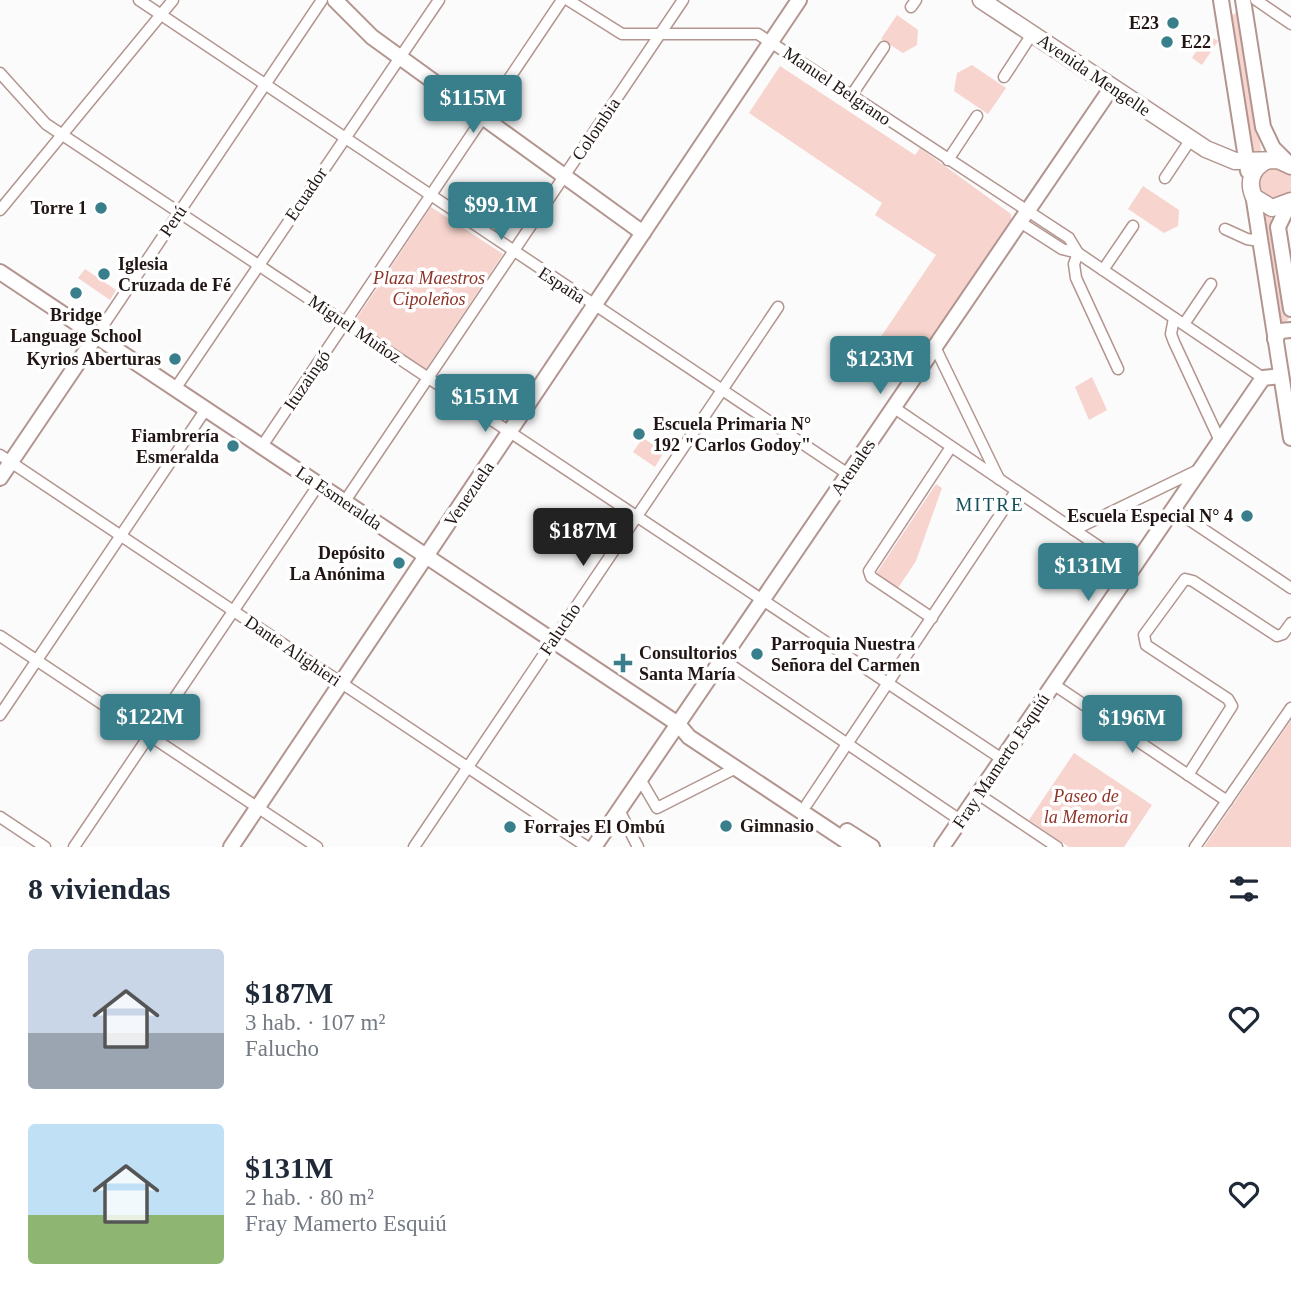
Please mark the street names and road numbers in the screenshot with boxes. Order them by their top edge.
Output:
street label: Avenida Mengelle [1034,30,1154,120]
street label: Manuel Belgrano [779,43,895,129]
street label: Colombia [568,94,624,164]
street label: Ecuador [281,164,331,224]
street label: Perú [155,202,191,240]
street label: España [535,262,589,308]
street label: Miguel Muñoz [305,291,405,367]
street label: Ituzaingó [280,346,334,414]
street label: Arenales [827,435,879,499]
street label: Venezuela [440,458,498,530]
street label: La Esmeralda [292,462,386,534]
street label: Falucho [535,599,585,659]
street label: Dante Alighieri [241,612,345,690]
street label: Fray Mamerto Esquiú [949,690,1053,832]

